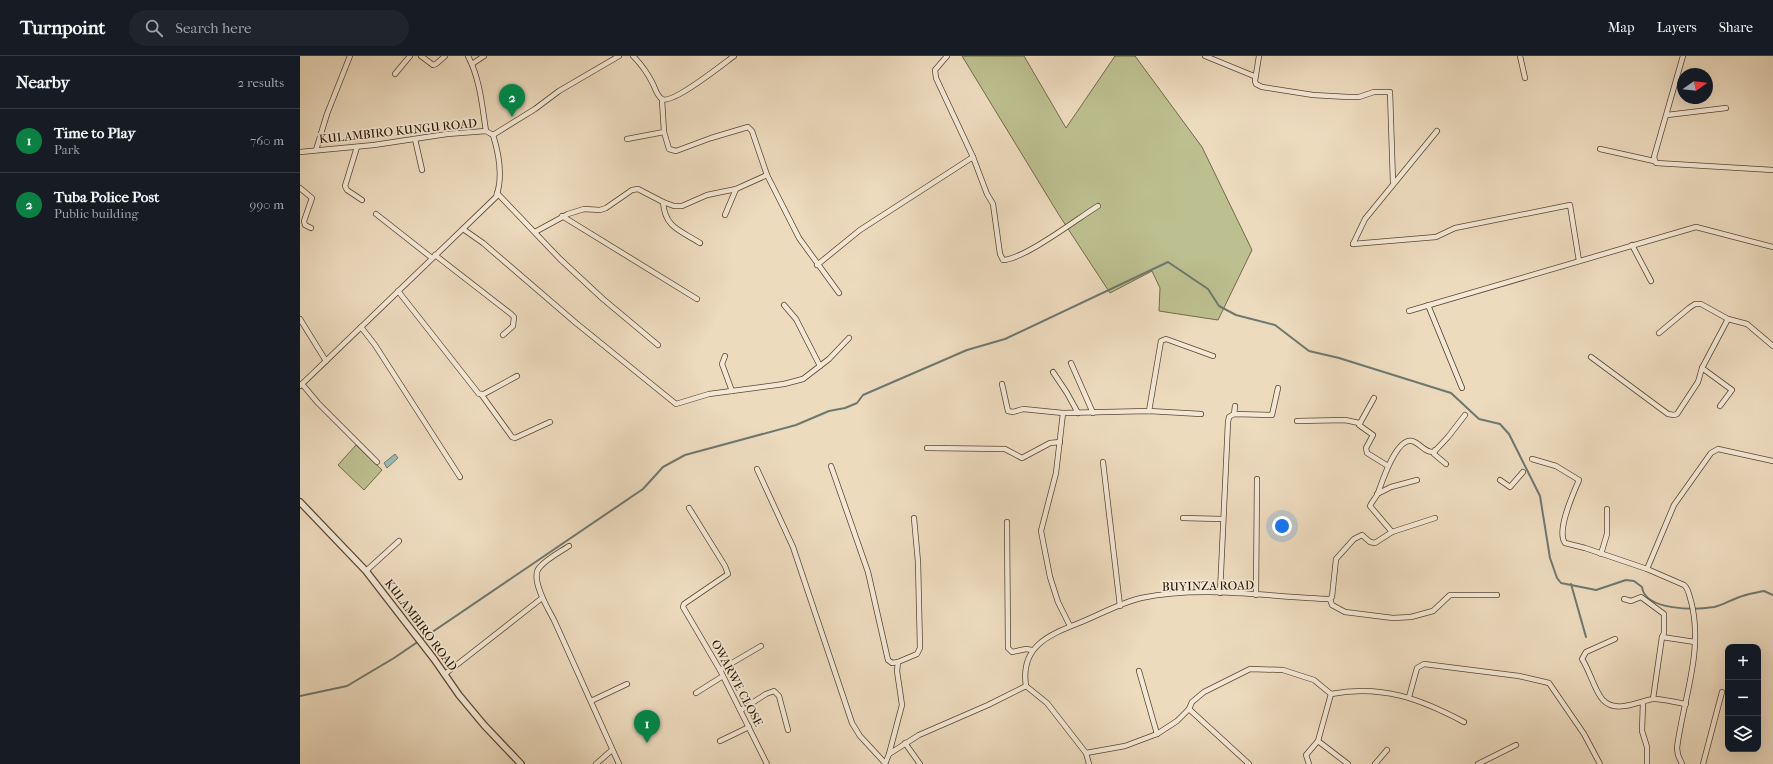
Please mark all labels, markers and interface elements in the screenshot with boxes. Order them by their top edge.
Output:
search box [129,10,409,46]
text: Turnpoint [20,17,105,39]
icon: search [143,17,165,39]
text: Search here [175,19,251,37]
text: Map [1608,19,1635,36]
text: Layers [1657,19,1697,36]
text: Share [1719,19,1753,36]
north arrow [1677,68,1713,104]
text: Nearby [16,72,70,92]
text: 2 results [238,75,284,90]
pin: 2 [499,84,525,117]
street label: KULAMBIRO KUNGU ROAD [318,116,478,146]
text: Time to Play [54,124,135,142]
text: 1 [27,133,31,148]
text: 760 m [250,133,284,148]
text: Park [54,142,80,157]
text: Tuba Police Post [54,188,159,206]
text: 2 [26,197,32,212]
text: 990 m [250,197,284,212]
text: Public building [54,206,139,221]
your location [1272,516,1292,536]
street label: KULAMBIRO ROAD [382,576,460,674]
street label: BUYINZA ROAD [1162,578,1254,594]
street label: OWARWE CLOSE [708,637,766,729]
map controls [1725,644,1761,752]
button: + [1725,644,1761,680]
button: − [1725,680,1761,716]
pin: 1 [634,710,660,743]
button: layers [1725,716,1761,752]

